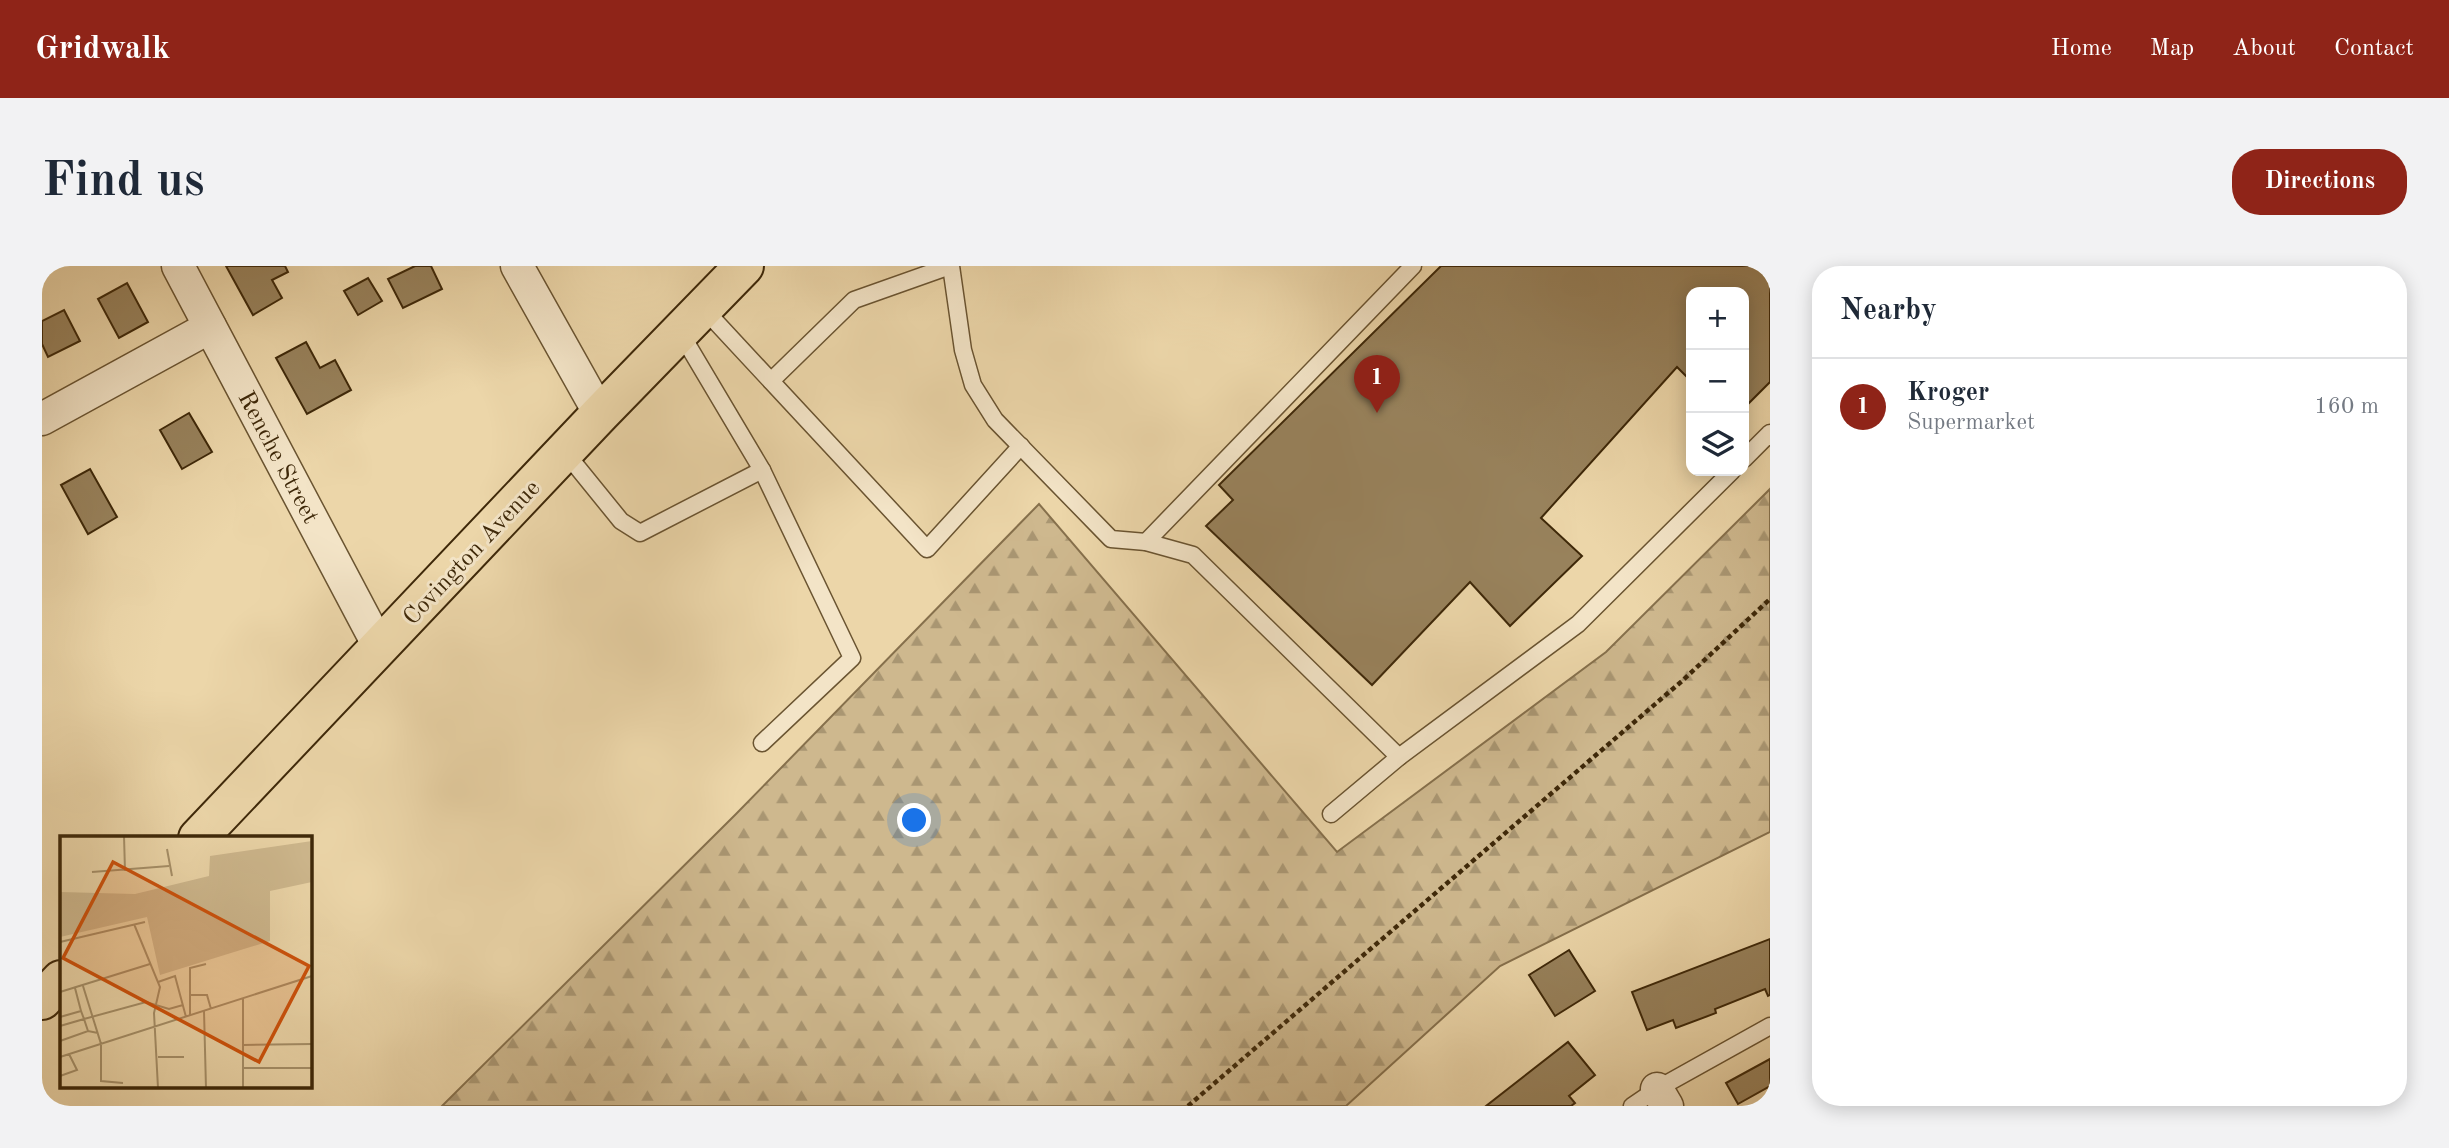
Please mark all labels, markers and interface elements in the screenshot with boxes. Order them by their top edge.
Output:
text: Gridwalk [35,33,170,66]
text: Home [2051,37,2112,61]
text: Map [2150,37,2194,61]
text: About [2232,37,2296,61]
text: Contact [2334,37,2414,61]
button: Directions [2232,149,2407,215]
text: Find us [42,158,205,207]
map controls [1686,287,1749,476]
button: + [1686,287,1749,350]
text: Nearby [1840,296,1937,326]
button: − [1686,350,1749,413]
pin: 1 [1354,355,1400,413]
text: Kroger [1907,380,1989,406]
street label: Renche Street [232,388,322,528]
text: 1 [1856,395,1870,418]
text: 160 m [2314,395,2379,418]
text: Supermarket [1907,411,2035,434]
button: layers [1686,413,1749,476]
street label: Covington Avenue [399,476,545,630]
your location [897,803,931,837]
inset map [60,836,312,1088]

